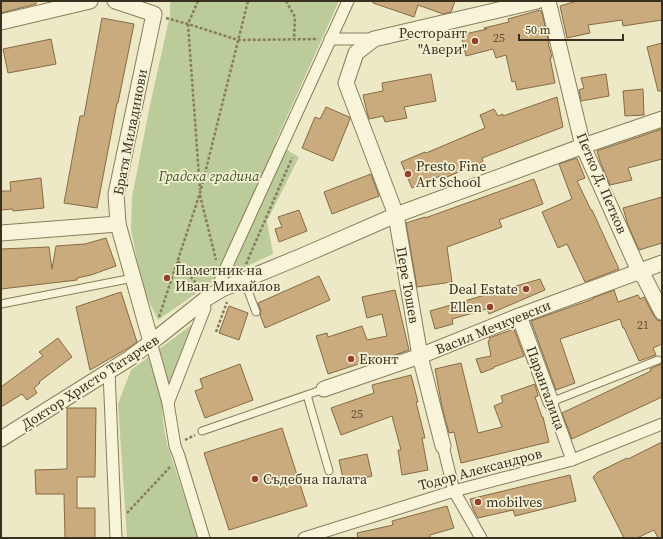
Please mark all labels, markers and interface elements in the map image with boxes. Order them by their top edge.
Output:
scale bar [519,16,623,42]
text: 50 m [525,22,551,38]
place label: Ресторант "Авери" [399,23,468,59]
house number: 25 [493,30,505,46]
marker: Ресторант "Авери" [470,36,480,46]
street label: Братя Миладинови [108,67,152,197]
street label: Петко Д. Петков [572,129,632,237]
place label: Presto Fine Art School [416,156,486,192]
park label: Градска градина [157,166,260,186]
marker: Presto Fine Art School [403,169,413,179]
street label: Пере Тошев [391,245,425,325]
place label: Паметник на Иван Михайлов [175,260,280,296]
marker: Паметник на Иван Михайлов [162,273,172,283]
place label: Deal Estate [449,279,518,299]
marker: Deal Estate [521,284,531,294]
street label: Васил Мечкуевски [432,295,554,359]
place label: Ellen [450,297,483,317]
marker: Ellen [485,302,495,312]
house number: 21 [637,317,649,333]
street label: Доктор Христо Татарчев [17,330,163,434]
street label: Парангалица [522,343,571,434]
place label: Еконт [359,349,399,369]
marker: Еконт [346,354,356,364]
house number: 25 [351,406,363,422]
street label: Тодор Александров [416,443,544,495]
place label: Съдебна палата [263,469,368,489]
marker: Съдебна палата [250,474,260,484]
place label: mobilves [486,492,542,512]
marker: mobilves [473,497,483,507]

